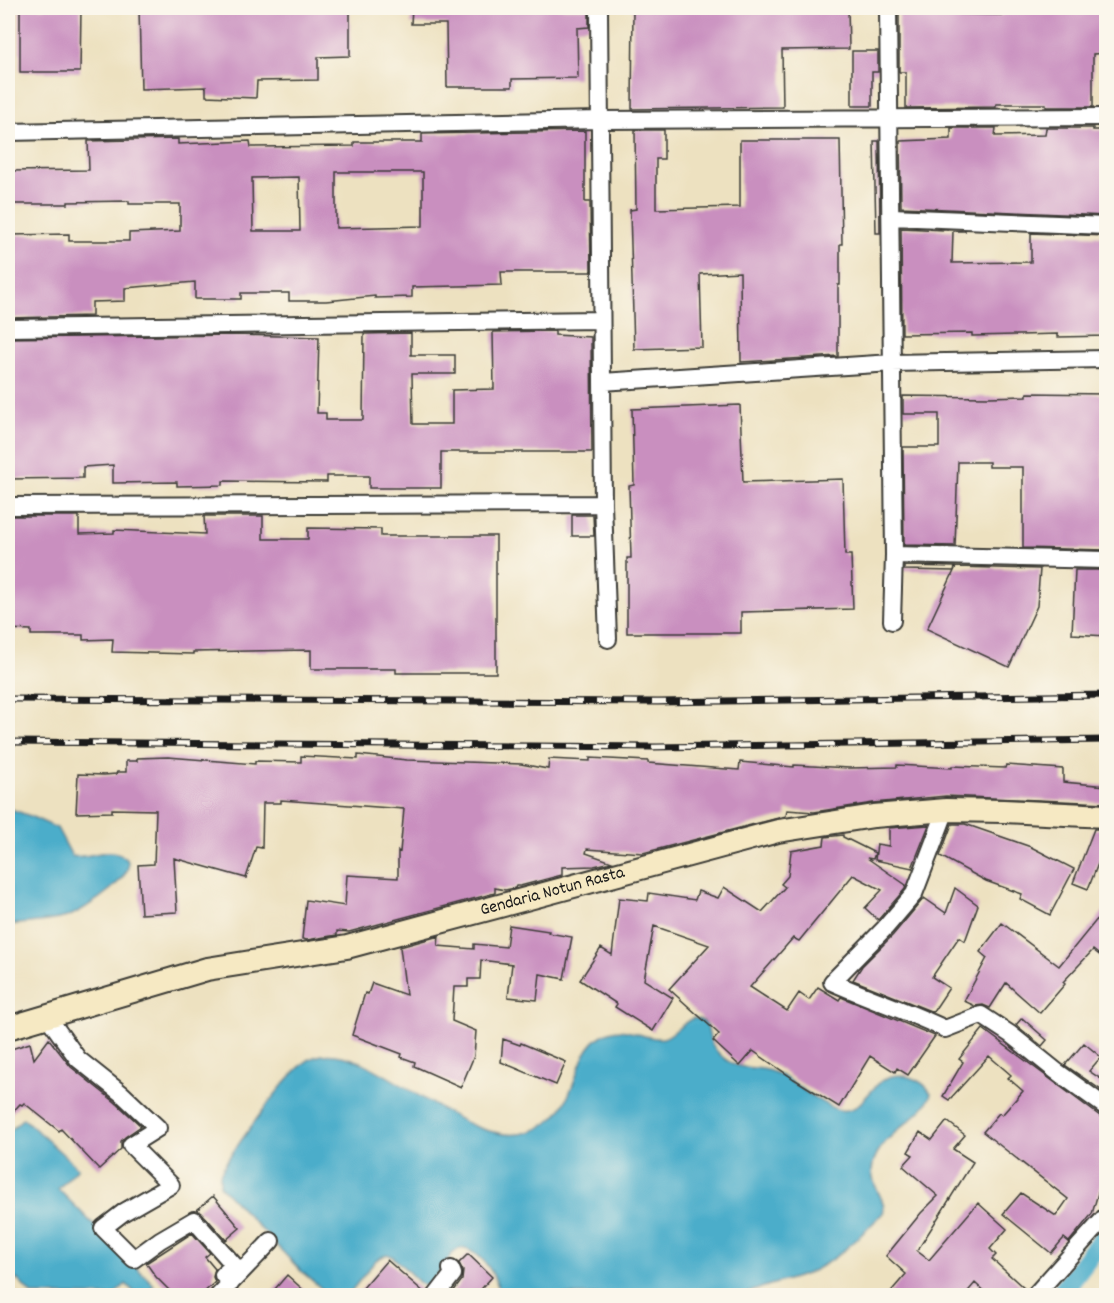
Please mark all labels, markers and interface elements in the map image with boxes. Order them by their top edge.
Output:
street label: Gendaria Notun Rasta [477,860,628,923]

